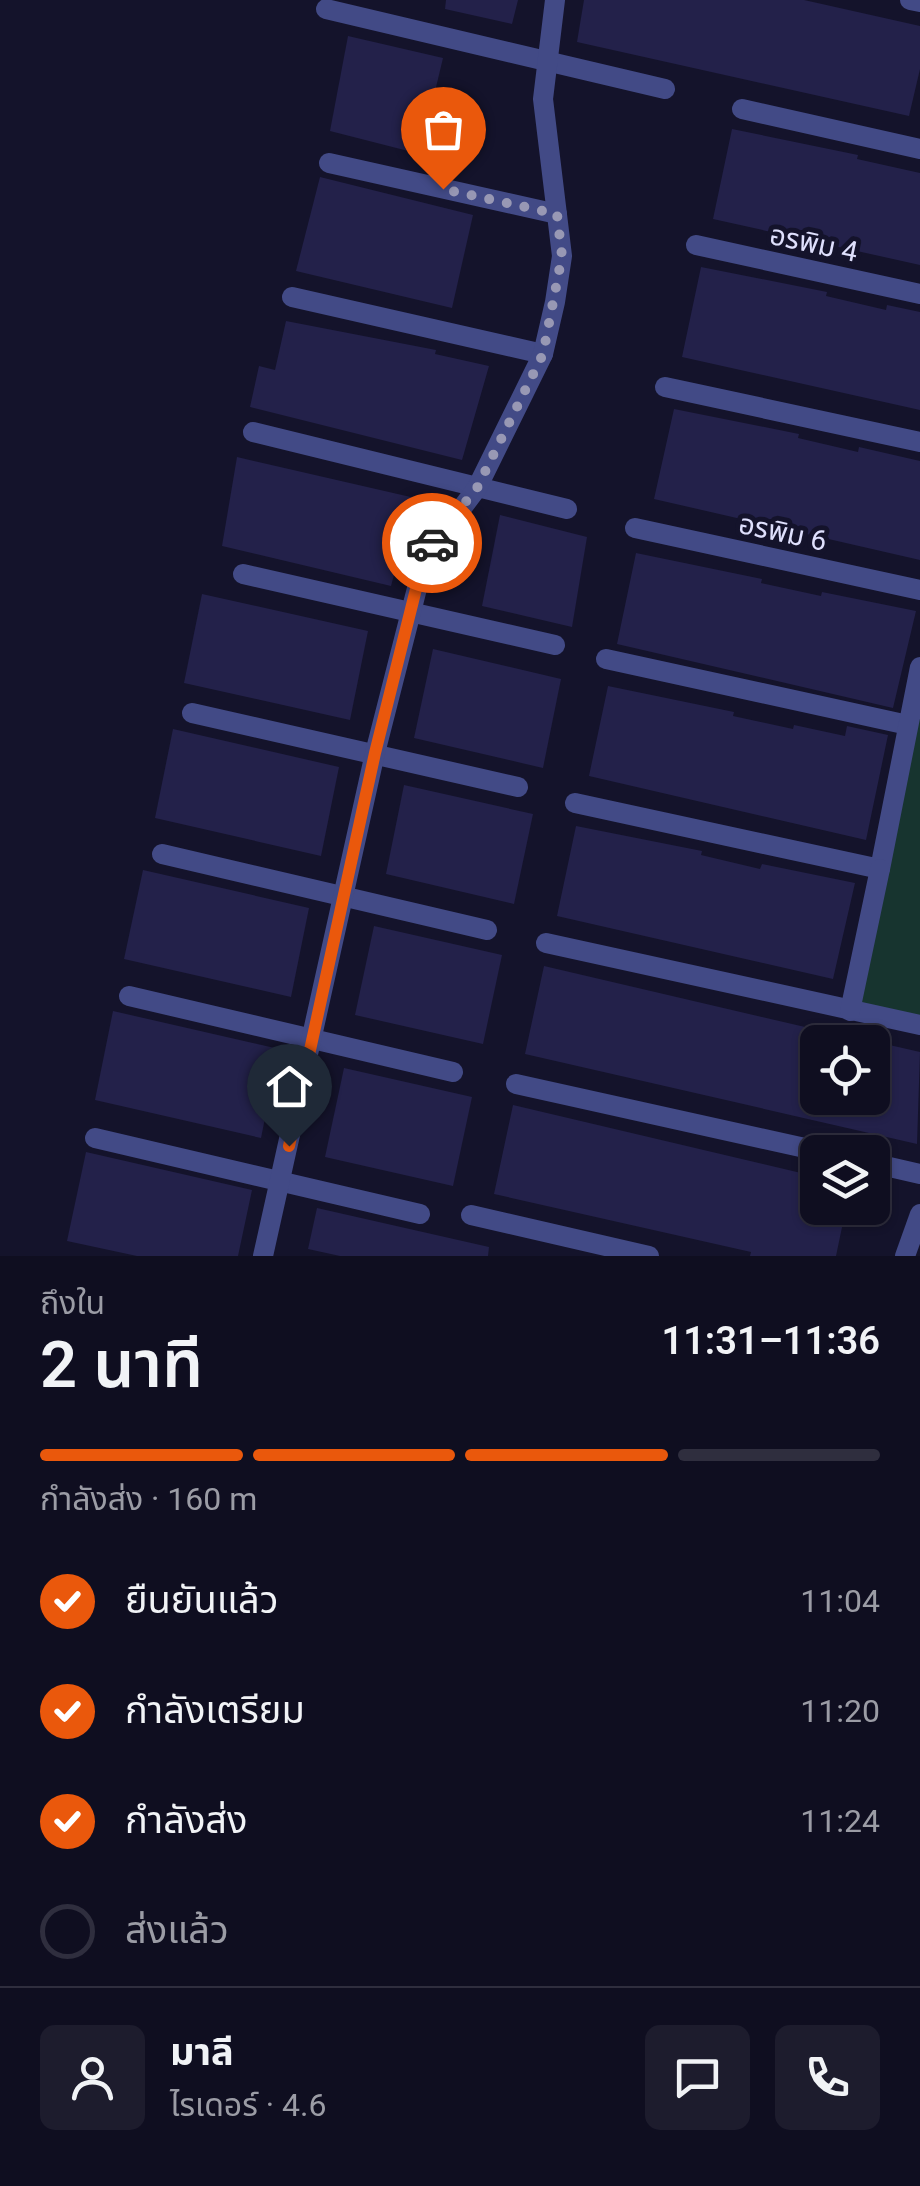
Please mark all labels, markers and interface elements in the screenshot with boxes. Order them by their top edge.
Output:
pin [401,87,486,190]
icon: bag [416,102,471,157]
street label: อรพิม 4 [767,218,861,269]
courier [382,493,482,593]
street label: อรพิม 6 [736,507,830,558]
icon: car [405,516,460,571]
map controls [800,1025,890,1225]
button: locate [800,1025,890,1115]
pin [247,1044,332,1147]
icon: home [262,1059,317,1114]
button: layers [800,1135,890,1225]
text: ถึงใน [40,1284,105,1322]
text: 11:31–11:36 [661,1319,880,1363]
text: 2 นาที [40,1327,203,1403]
text: กำลังส่ง · 160 m [40,1480,257,1518]
icon: check [40,1574,95,1629]
text: ยืนยันแล้ว [125,1578,278,1622]
text: 11:04 [800,1582,880,1620]
icon: check [40,1684,95,1739]
text: กำลังเตรียม [125,1688,305,1732]
text: 11:20 [800,1692,880,1730]
icon: check [40,1794,95,1849]
text: กำลังส่ง [125,1798,247,1842]
text: 11:24 [800,1802,880,1840]
text: ส่งแล้ว [125,1908,229,1952]
button: person [40,2025,145,2130]
button: chat [645,2025,750,2130]
button: phone [775,2025,880,2130]
text: มาลี [170,2030,234,2074]
text: ไรเดอร์ · 4.6 [170,2086,326,2124]

